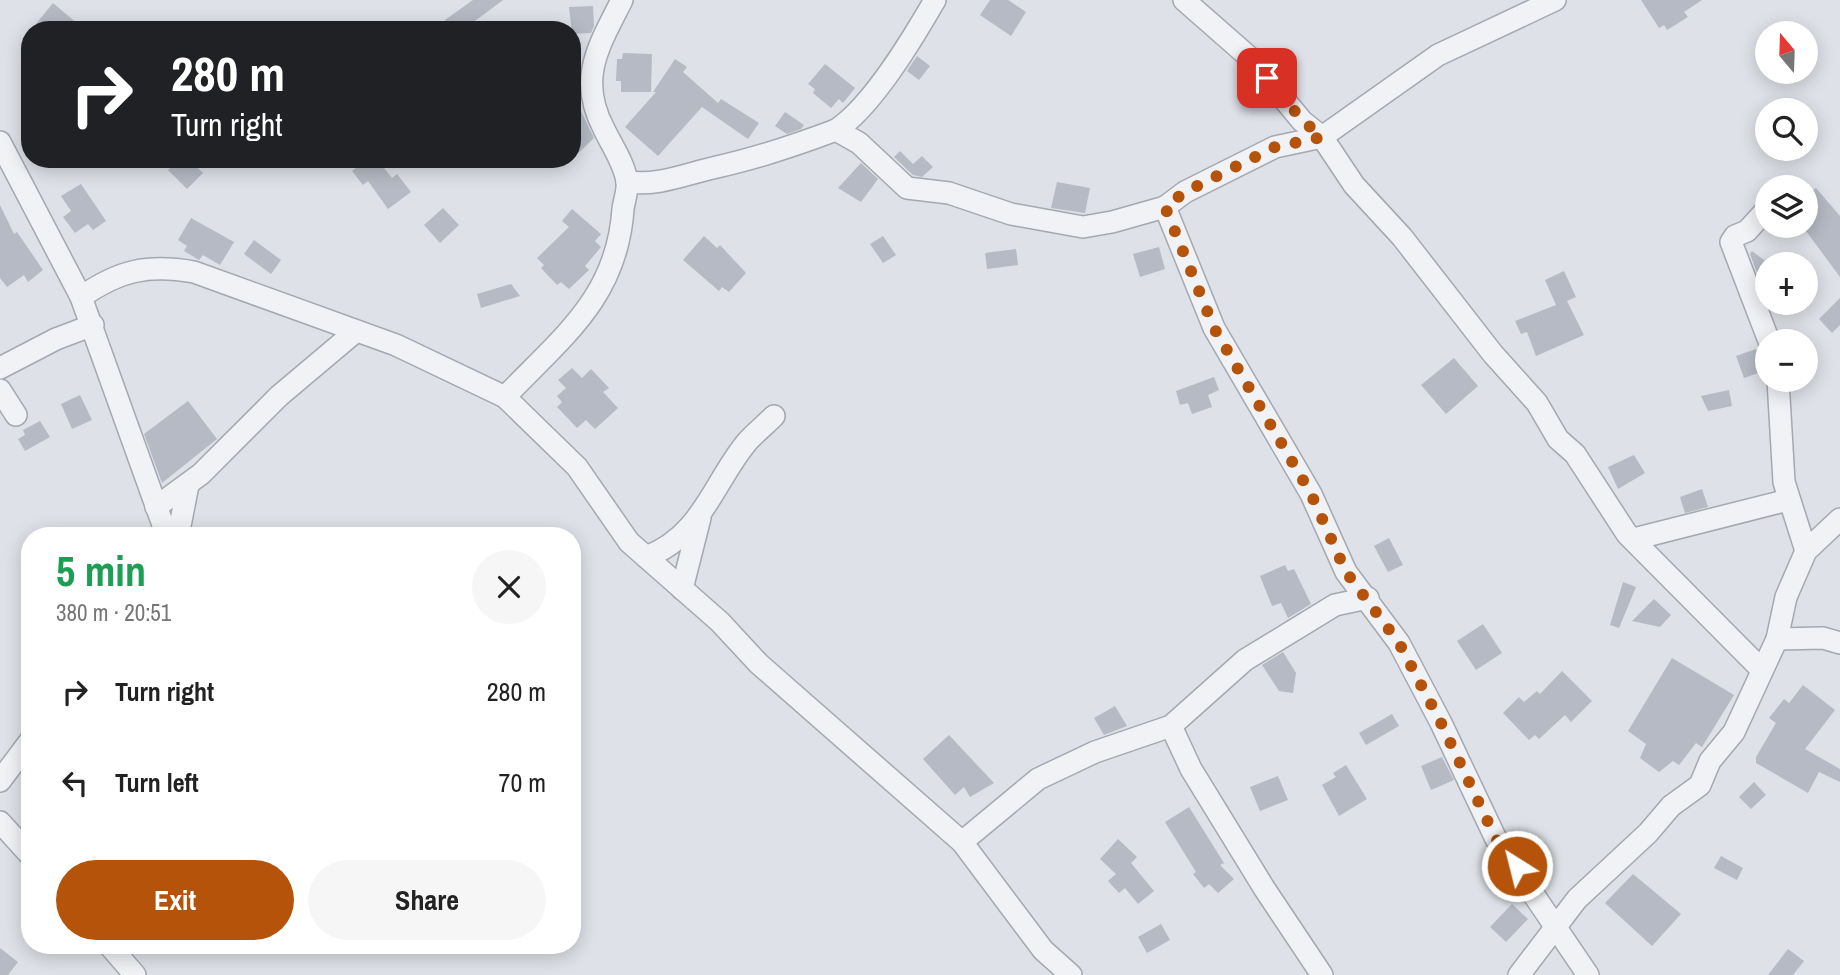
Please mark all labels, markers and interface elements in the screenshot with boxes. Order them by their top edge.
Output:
north arrow [1755,21,1818,84]
map controls [1755,21,1818,392]
text: 280 m [171,40,285,106]
pin [1237,48,1297,108]
icon: right [56,49,147,140]
icon: arrive [1248,59,1286,97]
button: search [1755,98,1818,161]
text: Turn right [171,103,283,146]
button: layers [1755,175,1818,238]
button: + [1755,252,1818,315]
button: − [1755,329,1818,392]
text: 5 min [56,543,146,599]
button: close [472,550,546,624]
text: 380 m · 20:51 [56,597,171,628]
icon: right [56,673,94,711]
text: Turn right [115,674,214,709]
text: 280 m [487,674,546,709]
icon: left [56,764,94,802]
text: Turn left [115,765,199,800]
text: 70 m [499,765,546,800]
position arrow [1480,829,1554,903]
button: Exit [56,860,294,940]
button: Share [308,860,546,940]

